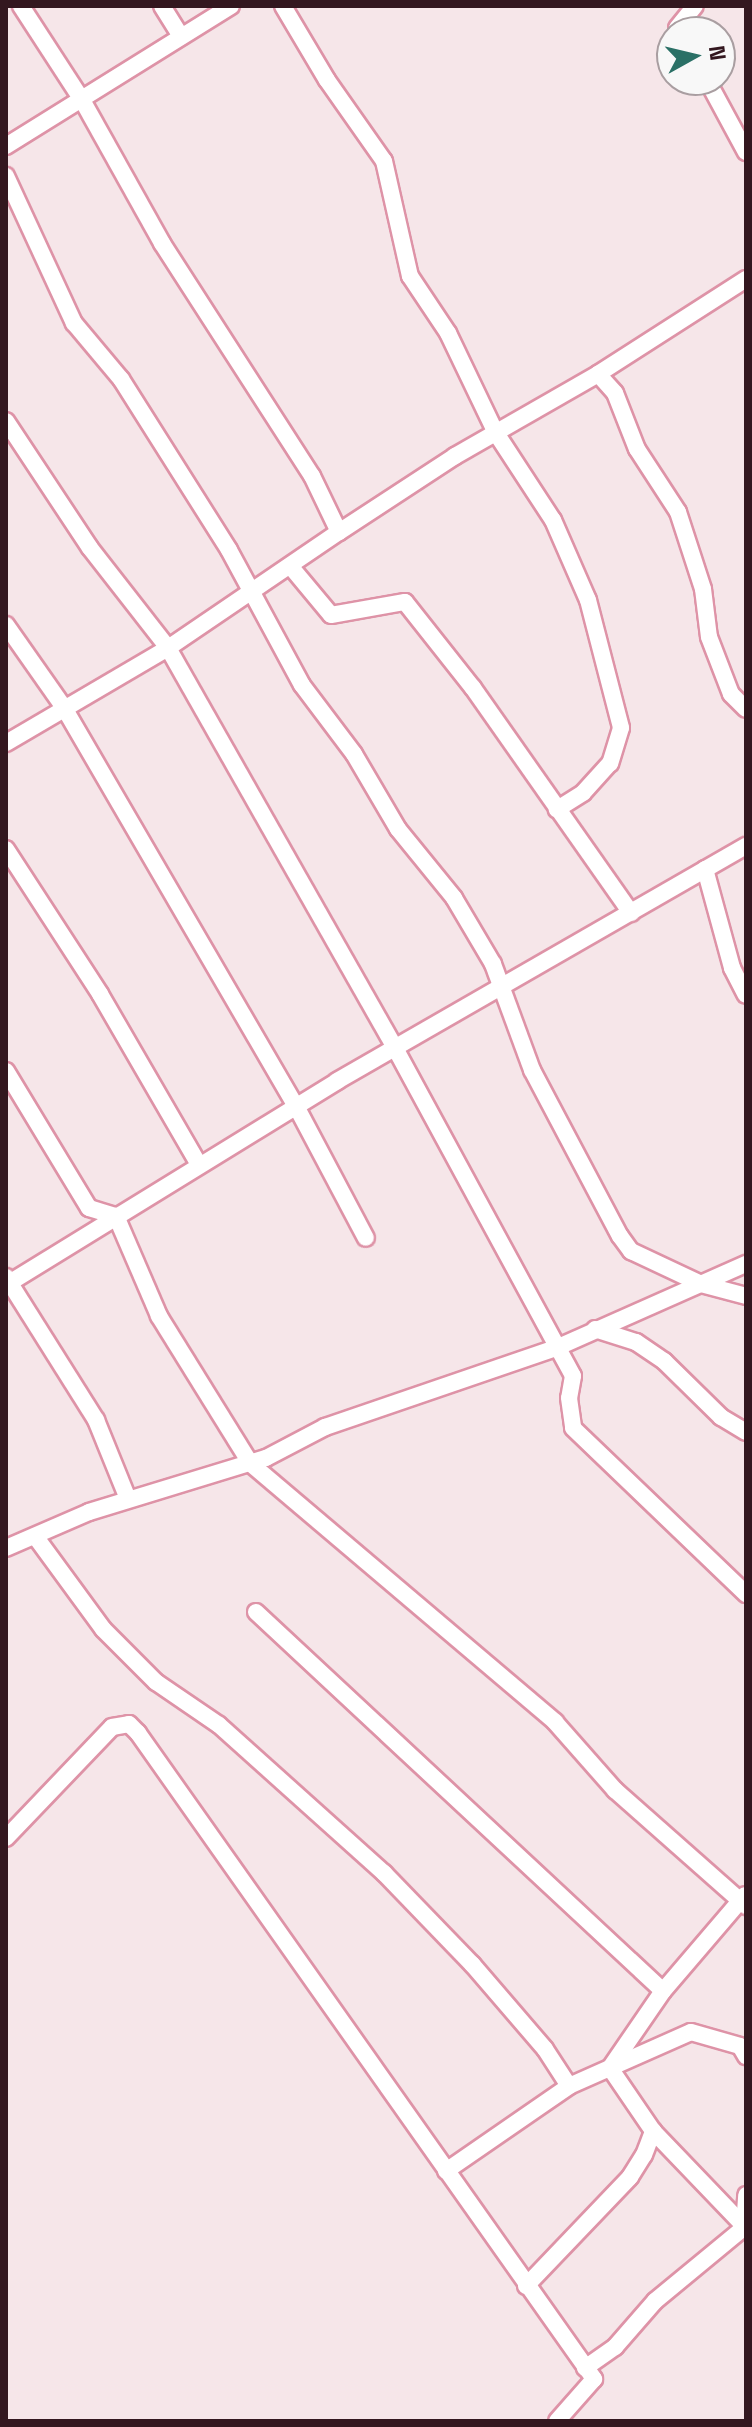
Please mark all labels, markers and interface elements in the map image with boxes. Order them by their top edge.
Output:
north arrow [656,16,736,96]
text: N [703,44,733,62]

